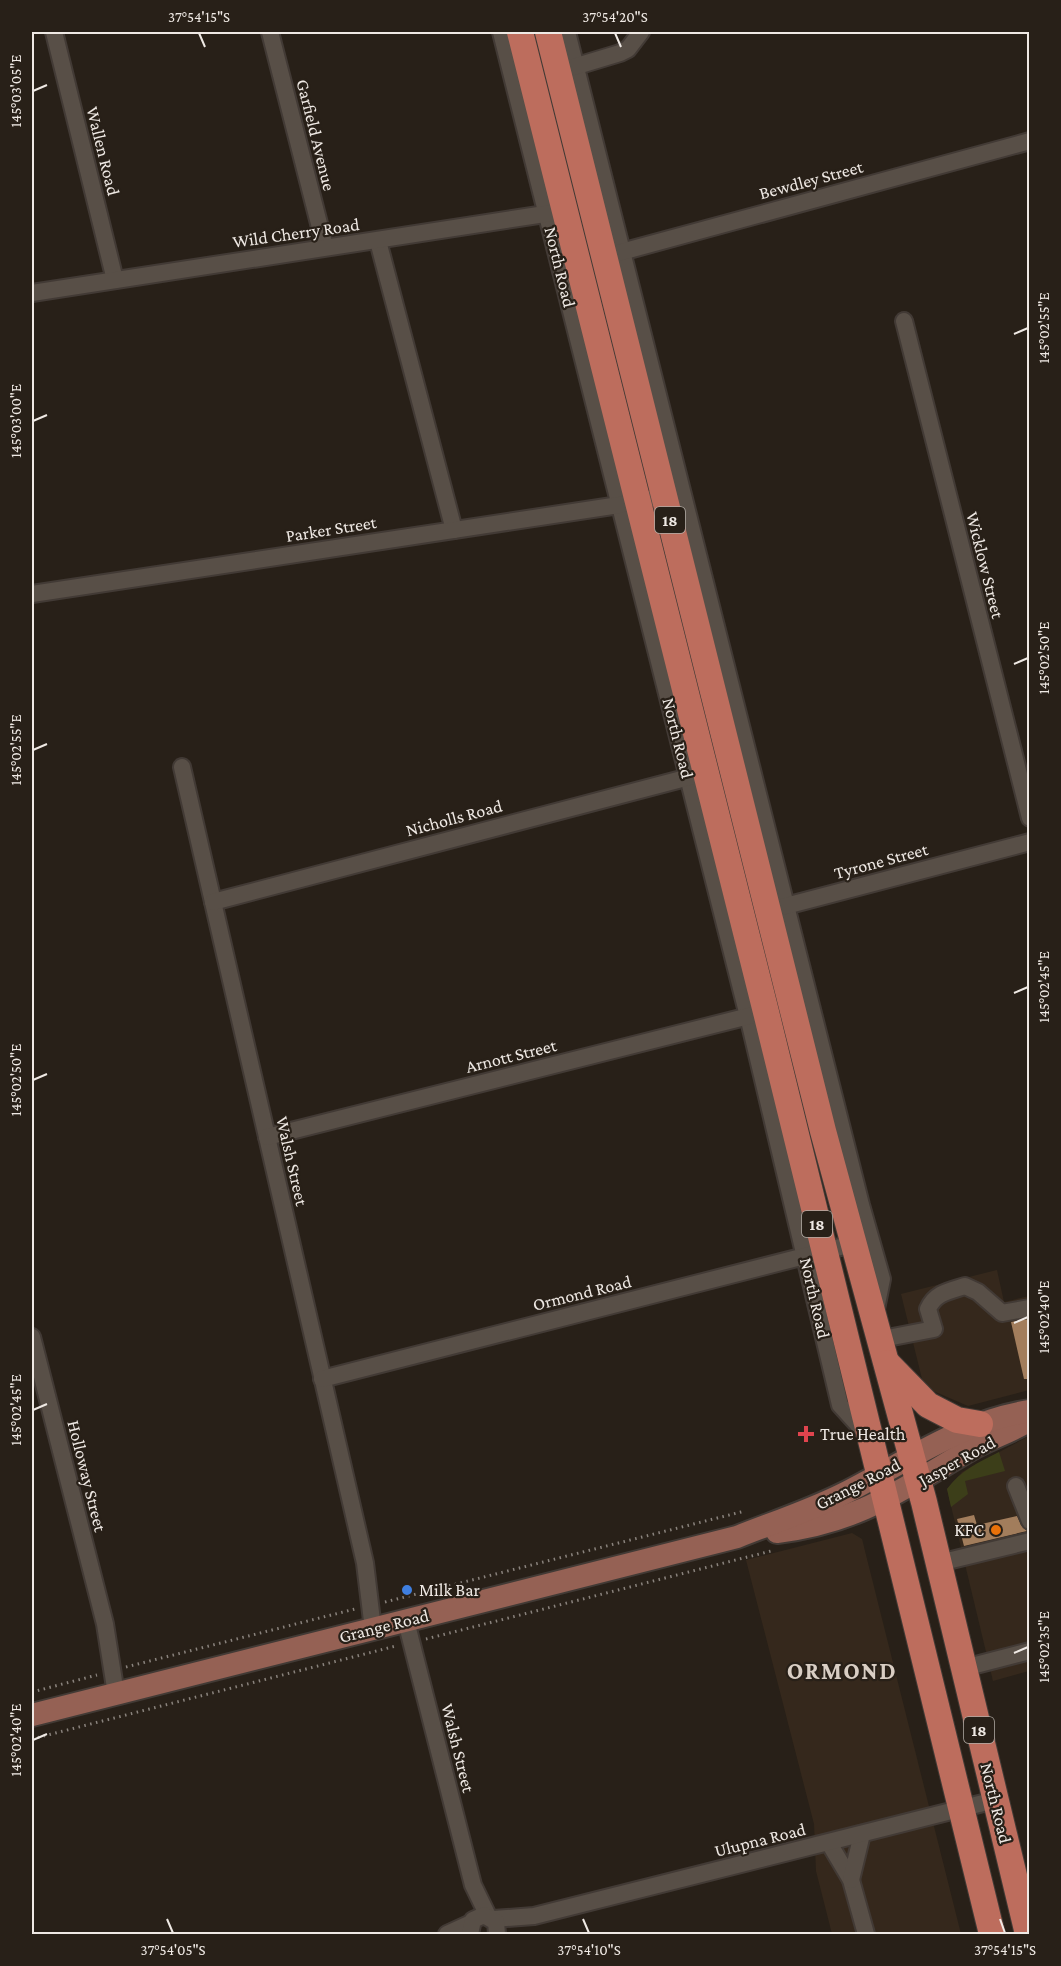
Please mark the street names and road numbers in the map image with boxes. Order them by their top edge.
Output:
street label: Garfield Avenue [292,77,340,193]
street label: Wallen Road [82,104,124,198]
street label: Bewdley Street [757,156,866,203]
street label: Wild Cherry Road [231,214,361,252]
street label: North Road [540,225,580,310]
road number: 18 [655,507,685,533]
street label: Wicklow Street [962,510,1008,621]
street label: Parker Street [284,512,379,546]
street label: North Road [658,696,698,781]
street label: Nicholls Road [404,795,505,840]
street label: Tyrone Street [832,839,931,883]
street label: Arnott Street [464,1035,559,1077]
street label: Walsh Street [272,1114,312,1209]
road number: 18 [802,1211,832,1237]
street label: North Road [796,1256,834,1341]
street label: Ormond Road [531,1271,634,1315]
street label: Holloway Street [63,1418,111,1535]
street label: Jasper Road [914,1432,999,1491]
street label: Grange Road [813,1454,904,1514]
street label: Grange Road [337,1605,431,1647]
street label: Walsh Street [437,1701,479,1796]
road number: 18 [964,1717,994,1743]
street label: North Road [976,1761,1016,1846]
street label: Ulupna Road [712,1819,808,1861]

